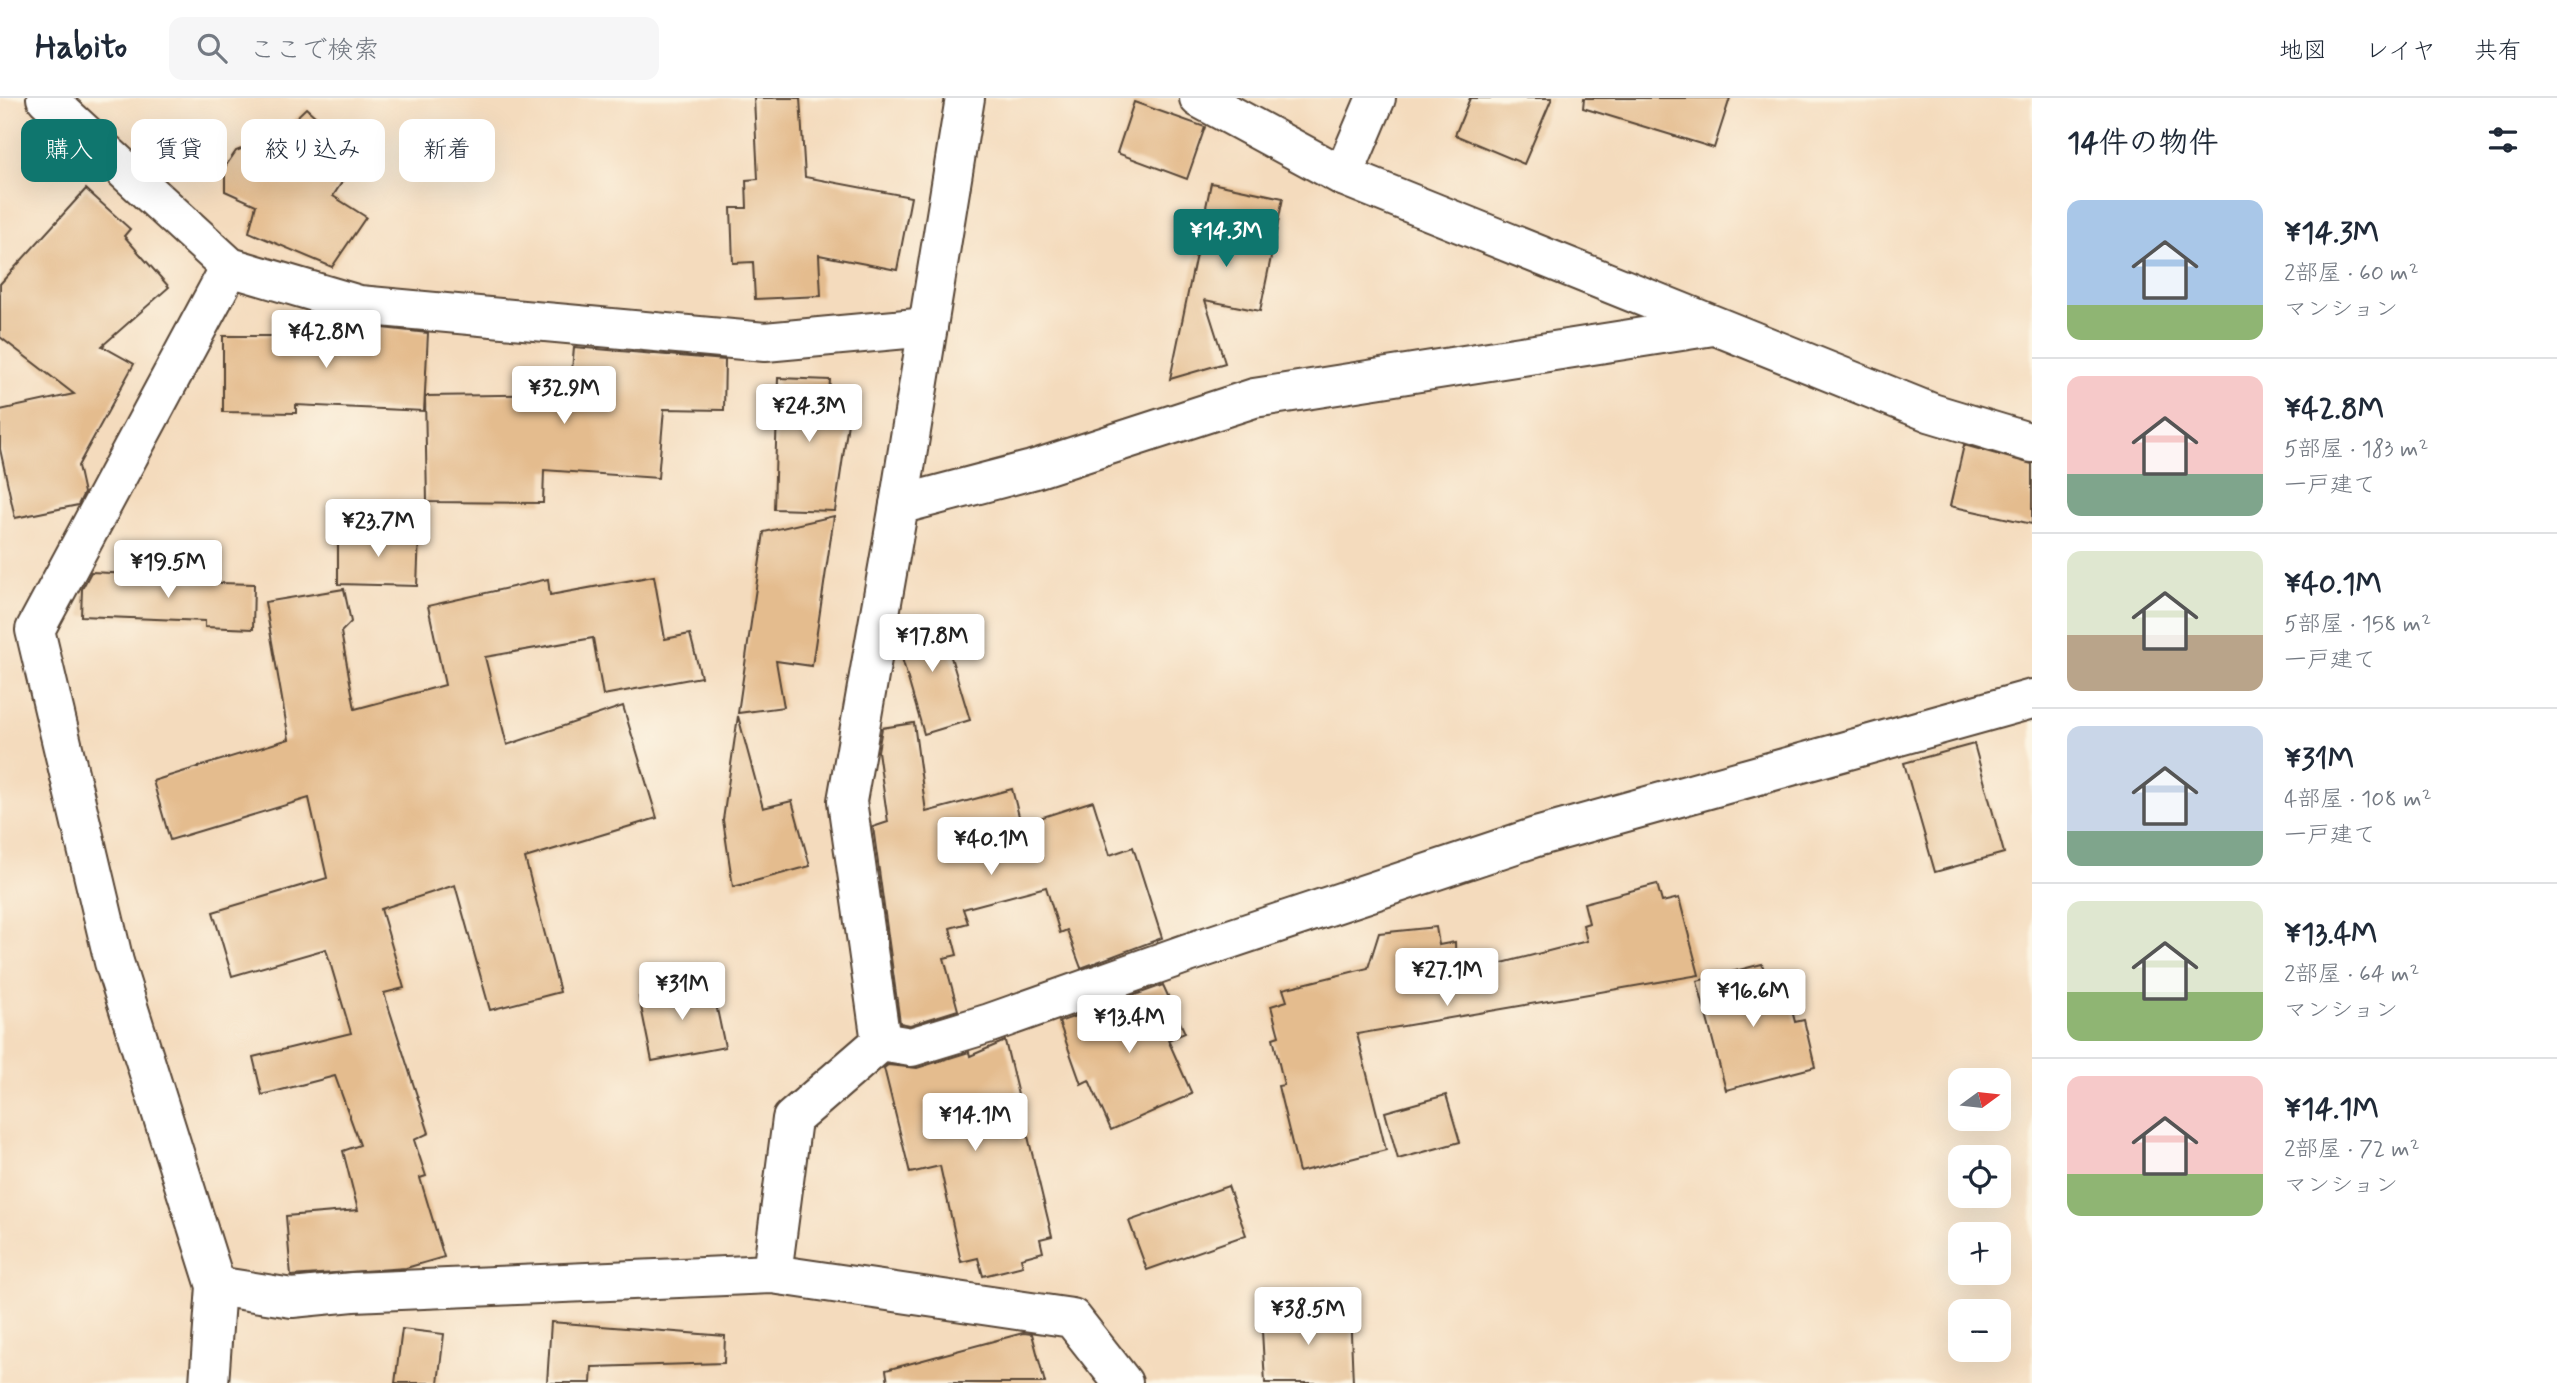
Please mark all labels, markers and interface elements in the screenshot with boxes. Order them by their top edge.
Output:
search box [169,17,659,80]
text: Habito [35,26,127,70]
icon: search [193,29,231,67]
text: ここで検索 [249,34,379,68]
text: 地図 [2279,36,2327,67]
text: レイヤ [2365,36,2436,67]
text: 共有 [2474,36,2522,67]
chip: 購入 [21,119,117,182]
chip: 賃貸 [131,119,227,182]
chip: 絞り込み [241,119,385,182]
chip: 新着 [399,119,495,182]
icon: filters [2484,121,2522,159]
text: 14件の物件 [2067,124,2219,163]
pin: ¥14.3M [1169,209,1283,269]
text: ¥14.3M [2284,214,2379,253]
text: ¥14.3M [1190,217,1262,247]
icon: home [2123,228,2207,312]
text: 2部屋 · 60 m² [2284,259,2419,289]
text: マンション [2284,295,2398,325]
pin: ¥42.8M [269,310,383,370]
text: ¥42.8M [288,318,364,348]
pin: ¥32.9M [507,366,621,426]
text: ¥32.9M [528,374,600,404]
pin: ¥24.3M [752,384,866,444]
text: ¥42.8M [2284,390,2384,429]
text: ¥24.3M [772,392,846,422]
icon: home [2123,404,2207,488]
text: 5部屋 · 183 m² [2284,435,2428,465]
text: 一戸建て [2284,471,2376,501]
pin: ¥23.7M [321,500,435,559]
text: ¥23.7M [341,507,415,537]
pin: ¥19.5M [111,540,225,600]
text: ¥19.5M [130,548,206,578]
text: ¥40.1M [2284,565,2382,604]
icon: home [2123,579,2207,663]
text: 5部屋 · 158 m² [2284,610,2431,640]
pin: ¥17.8M [875,614,989,674]
text: ¥17.8M [895,622,969,652]
text: 一戸建て [2284,646,2376,676]
text: ¥31M [2284,740,2354,779]
icon: home [2123,754,2207,838]
text: 4部屋 · 108 m² [2284,785,2432,815]
pin: ¥40.1M [934,818,1048,877]
text: 一戸建て [2284,821,2376,851]
text: ¥40.1M [953,825,1029,855]
text: ¥13.4M [2284,915,2377,954]
icon: home [2123,929,2207,1013]
pin: ¥27.1M [1390,948,1504,1008]
text: ¥27.1M [1411,956,1483,986]
text: 2部屋 · 64 m² [2284,960,2419,990]
pin: ¥31M [641,962,723,1022]
text: ¥31M [655,970,709,1000]
pin: ¥16.6M [1696,970,1810,1029]
text: ¥16.6M [1716,977,1790,1007]
pin: ¥13.4M [1072,996,1186,1055]
text: マンション [2284,996,2398,1026]
text: ¥13.4M [1093,1003,1165,1033]
north arrow [1948,1068,2011,1130]
map controls [1948,1068,2011,1362]
text: ¥14.1M [2284,1090,2379,1129]
pin: ¥14.1M [918,1094,1032,1153]
text: ¥14.1M [939,1101,1011,1131]
icon: home [2123,1104,2207,1188]
text: 2部屋 · 72 m² [2284,1135,2420,1165]
button: locate [1948,1145,2011,1208]
text: マンション [2284,1171,2398,1201]
button: + [1948,1222,2011,1285]
pin: ¥38.5M [1251,1288,1365,1347]
text: ¥38.5M [1270,1295,1346,1325]
button: − [1948,1299,2011,1362]

